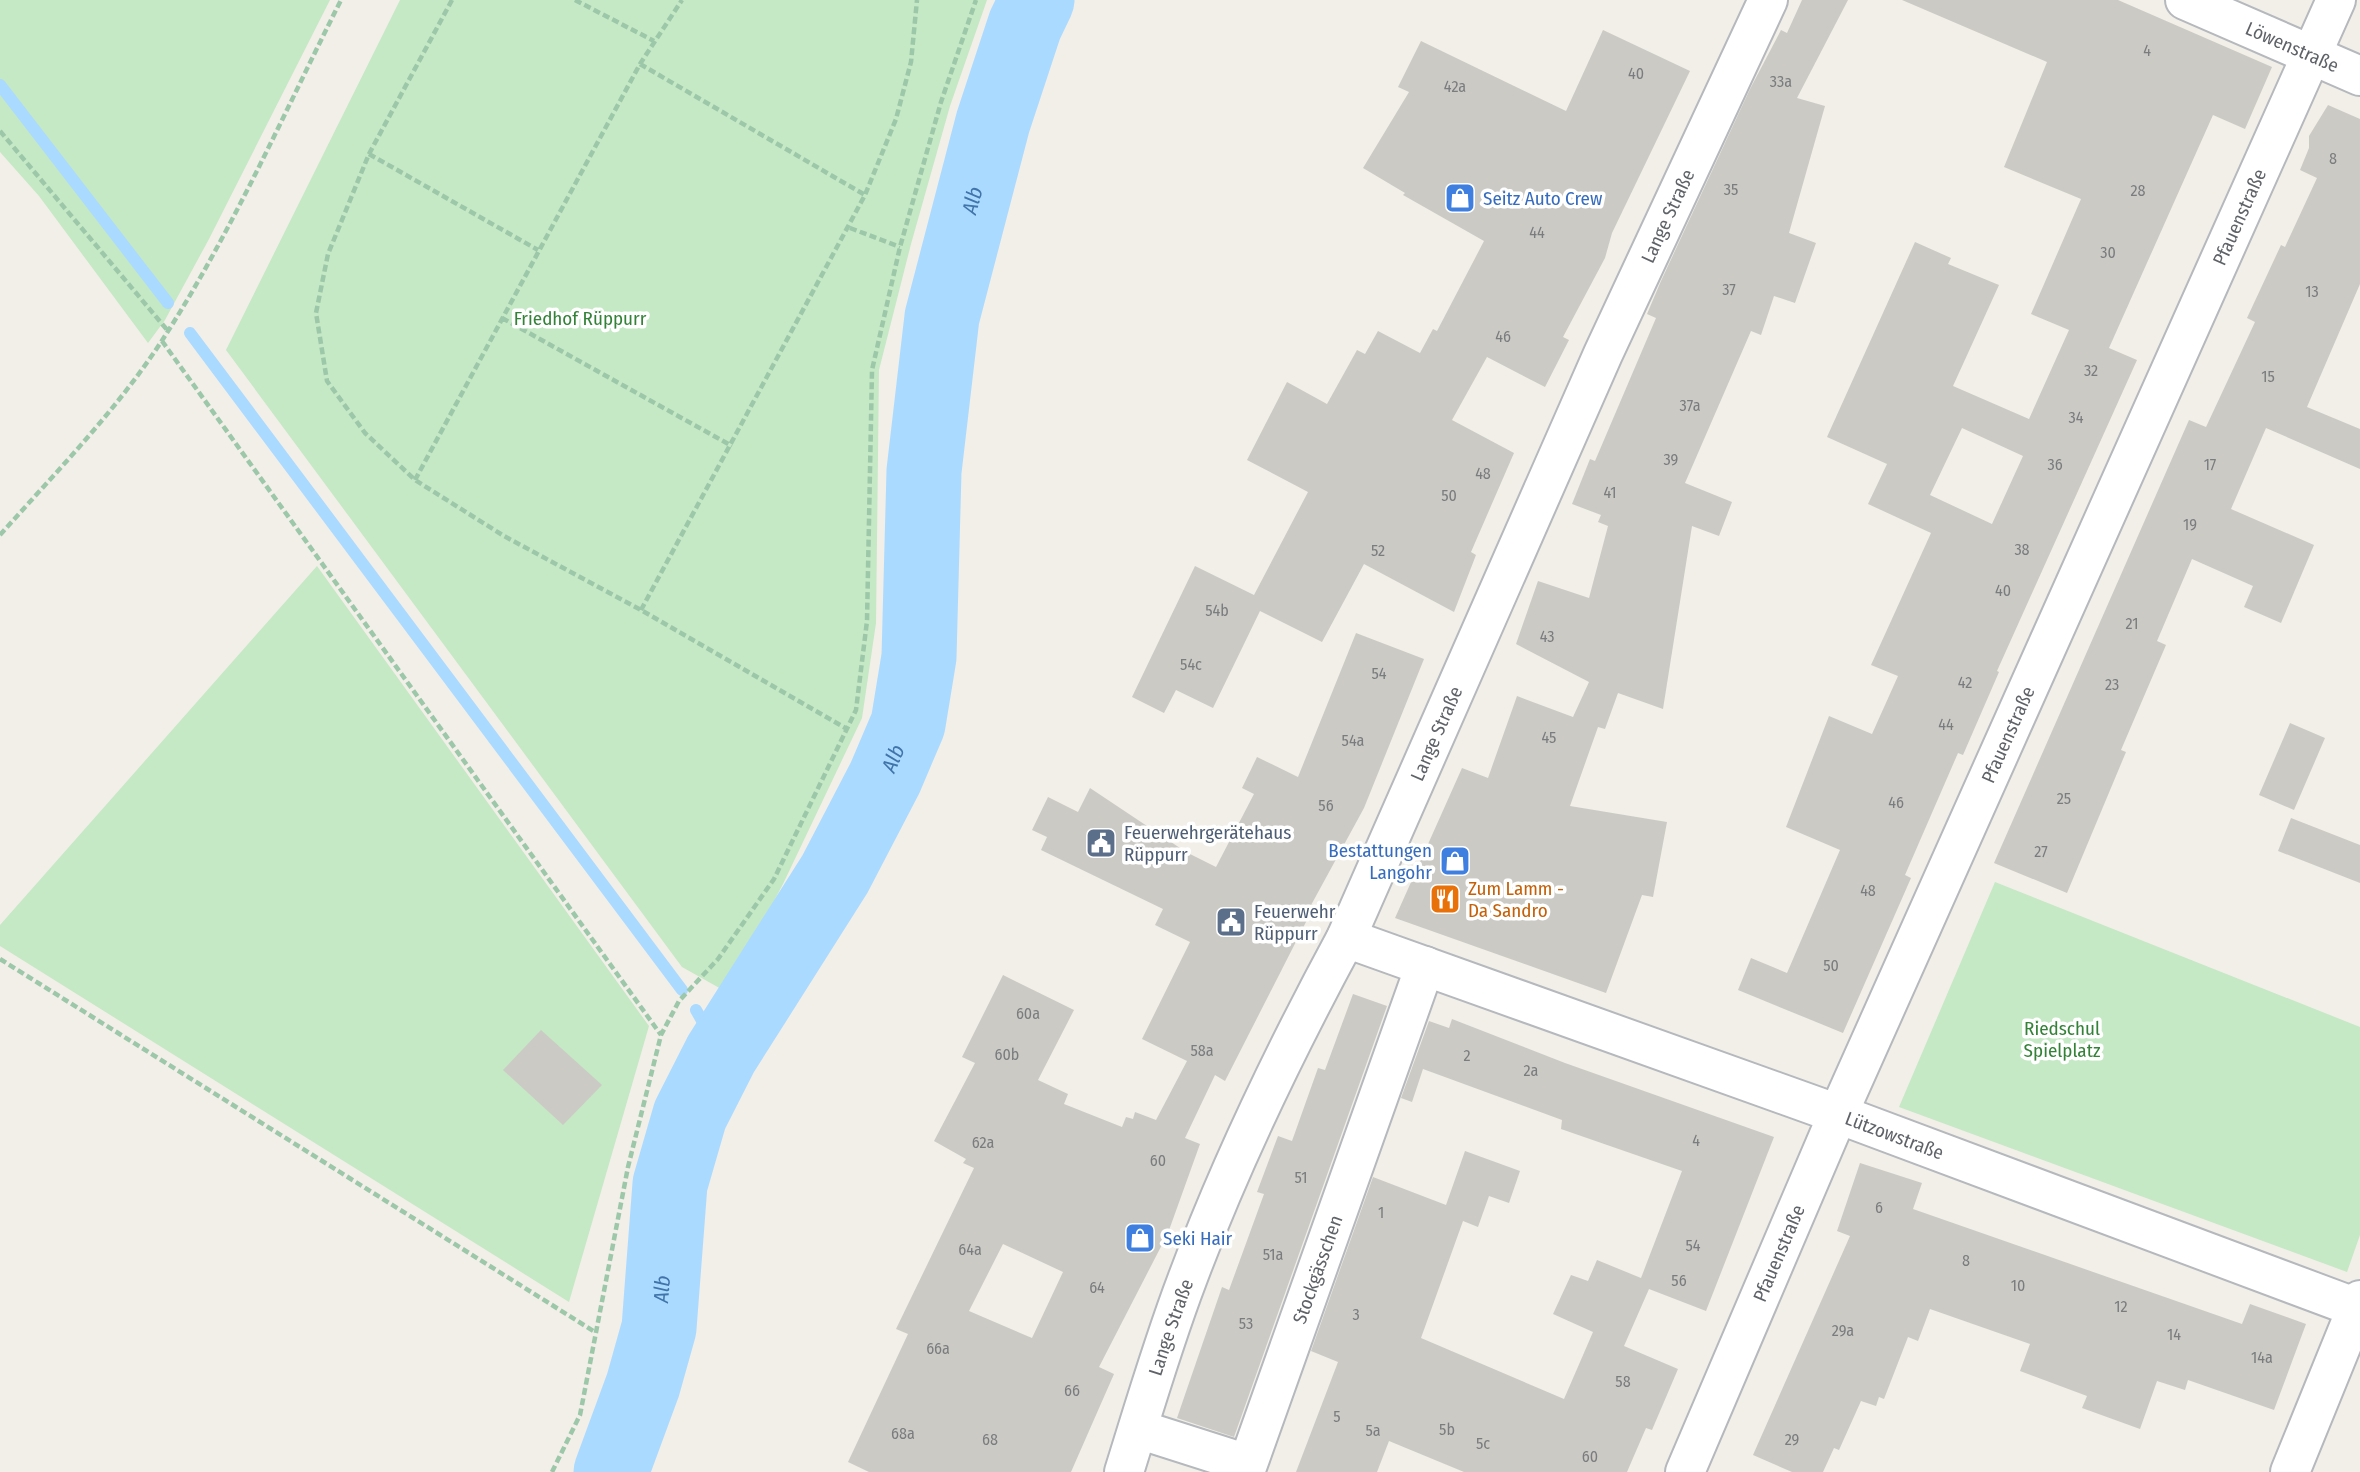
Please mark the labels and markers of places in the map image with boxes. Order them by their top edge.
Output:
shop icon: Seitz Auto Crew [1443,181,1477,215]
place label: Seitz Auto Crew [1483,187,1603,210]
place label: Feuerwehrgerätehaus Rüppurr [1124,821,1291,866]
public building icon: Feuerwehrgerätehaus Rüppurr [1084,826,1118,860]
place label: Bestattungen Langohr [1328,839,1432,884]
shop icon: Bestattungen Langohr [1438,844,1472,878]
place label: Zum Lamm - Da Sandro [1468,877,1564,922]
restaurant icon: Zum Lamm - Da Sandro [1428,882,1462,916]
place label: Feuerwehr Rüppurr [1254,900,1336,945]
public building icon: Feuerwehr Rüppurr [1214,905,1248,939]
shop icon: Seki Hair [1123,1221,1157,1255]
place label: Seki Hair [1163,1227,1233,1250]

